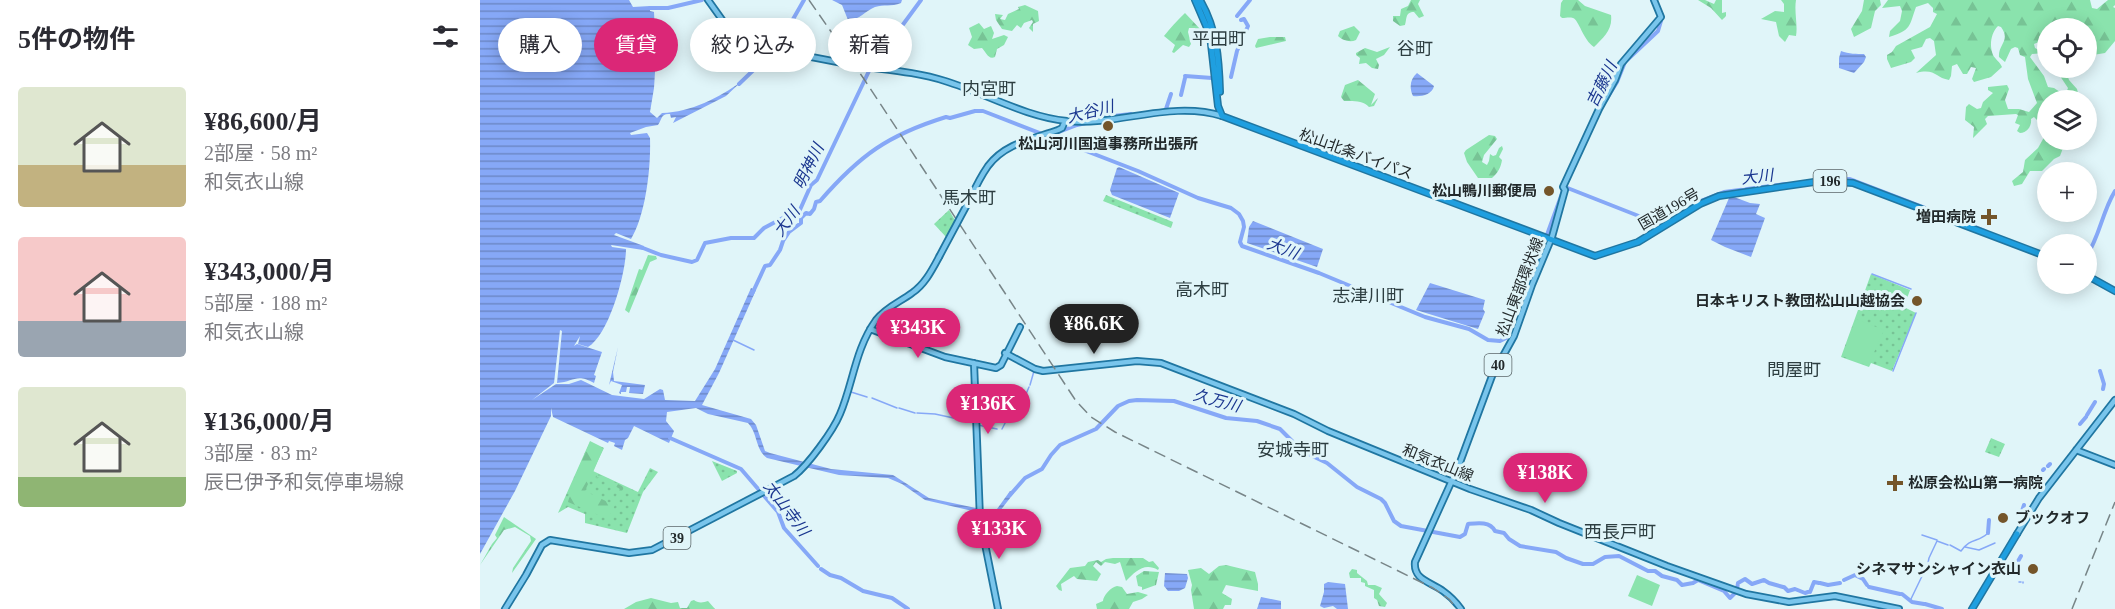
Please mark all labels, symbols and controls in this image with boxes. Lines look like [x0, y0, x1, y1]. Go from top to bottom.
chip: 購入 [498, 18, 582, 72]
chip: 賃貸 [594, 18, 678, 72]
chip: 絞り込み [690, 18, 816, 72]
chip: 新着 [828, 18, 912, 72]
map controls [2037, 18, 2097, 294]
button: locate [2037, 18, 2097, 78]
icon: filters [429, 20, 462, 53]
text: 5件の物件 [18, 25, 135, 54]
district label: 平田町 [1192, 29, 1246, 49]
district label: 谷町 [1397, 39, 1433, 59]
water label: 吉藤川 [1583, 57, 1620, 110]
district label: 内宮町 [962, 79, 1016, 99]
button: layers [2037, 90, 2097, 150]
water label: 大谷川 [1065, 97, 1117, 126]
text: ¥86,600/月 [204, 107, 322, 136]
icon: home [66, 111, 138, 183]
marker: 松山河川国道事務所出張所 [1101, 119, 1115, 133]
street label: 松山北条バイパス [1297, 125, 1415, 182]
place label: 松山河川国道事務所出張所 [1018, 136, 1198, 152]
water label: 明神川 [790, 139, 827, 192]
text: 2部屋 · 58 m² [204, 142, 317, 164]
button: + [2037, 162, 2097, 222]
water label: 大川 [1740, 166, 1776, 187]
road number: 196 [1814, 170, 1846, 192]
text: 和気衣山線 [204, 171, 304, 193]
place label: 松山鴨川郵便局 [1432, 183, 1537, 199]
marker: 松山鴨川郵便局 [1542, 184, 1556, 198]
street label: 国道196号 [1636, 185, 1702, 233]
district label: 馬木町 [942, 188, 996, 208]
water label: 大川 [770, 202, 804, 239]
place label: 増田病院 [1916, 208, 1976, 225]
marker: 増田病院 [1980, 208, 1998, 226]
button: − [2037, 234, 2097, 294]
water label: 大川 [1265, 235, 1303, 263]
street label: 松山東部環状線 [1493, 235, 1546, 339]
text: ¥343,000/月 [204, 257, 335, 286]
icon: home [66, 261, 138, 333]
district label: 高木町 [1175, 280, 1229, 300]
district label: 志津川町 [1332, 286, 1404, 306]
text: 5部屋 · 188 m² [204, 292, 327, 314]
place label: 日本キリスト教団松山山越協会 [1695, 292, 1905, 309]
marker: 日本キリスト教団松山山越協会 [1910, 294, 1924, 308]
pin: ¥86.6K [1045, 304, 1143, 355]
pin: ¥343K [876, 308, 960, 359]
text: ¥86.6K [1064, 312, 1124, 334]
text: ¥343K [890, 316, 946, 338]
text: 和気衣山線 [204, 321, 304, 343]
road number: 40 [1484, 354, 1512, 376]
district label: 問屋町 [1767, 360, 1821, 380]
pin: ¥136K [946, 384, 1030, 435]
water label: 久万川 [1191, 386, 1244, 415]
text: ¥136K [960, 392, 1016, 414]
text: ¥136,000/月 [204, 407, 335, 436]
icon: home [66, 411, 138, 483]
district label: 安城寺町 [1257, 440, 1329, 460]
text: 3部屋 · 83 m² [204, 442, 317, 464]
street label: 和気衣山線 [1400, 442, 1476, 484]
pin: ¥138K [1503, 453, 1587, 504]
text: ¥138K [1517, 461, 1573, 483]
text: 辰巳伊予和気停車場線 [204, 471, 404, 493]
marker: 松原会松山第一病院 [1886, 474, 1904, 492]
place label: 松原会松山第一病院 [1908, 475, 2043, 491]
water label: 太山寺川 [761, 478, 814, 541]
pin: ¥133K [957, 509, 1041, 560]
place label: ブックオフ [2015, 509, 2090, 526]
marker: ブックオフ [1996, 511, 2010, 525]
text: ¥133K [971, 517, 1027, 539]
district label: 西長戸町 [1584, 522, 1656, 542]
road number: 39 [664, 527, 690, 549]
place label: シネマサンシャイン衣山 [1856, 561, 2021, 577]
marker: シネマサンシャイン衣山 [2026, 562, 2040, 576]

